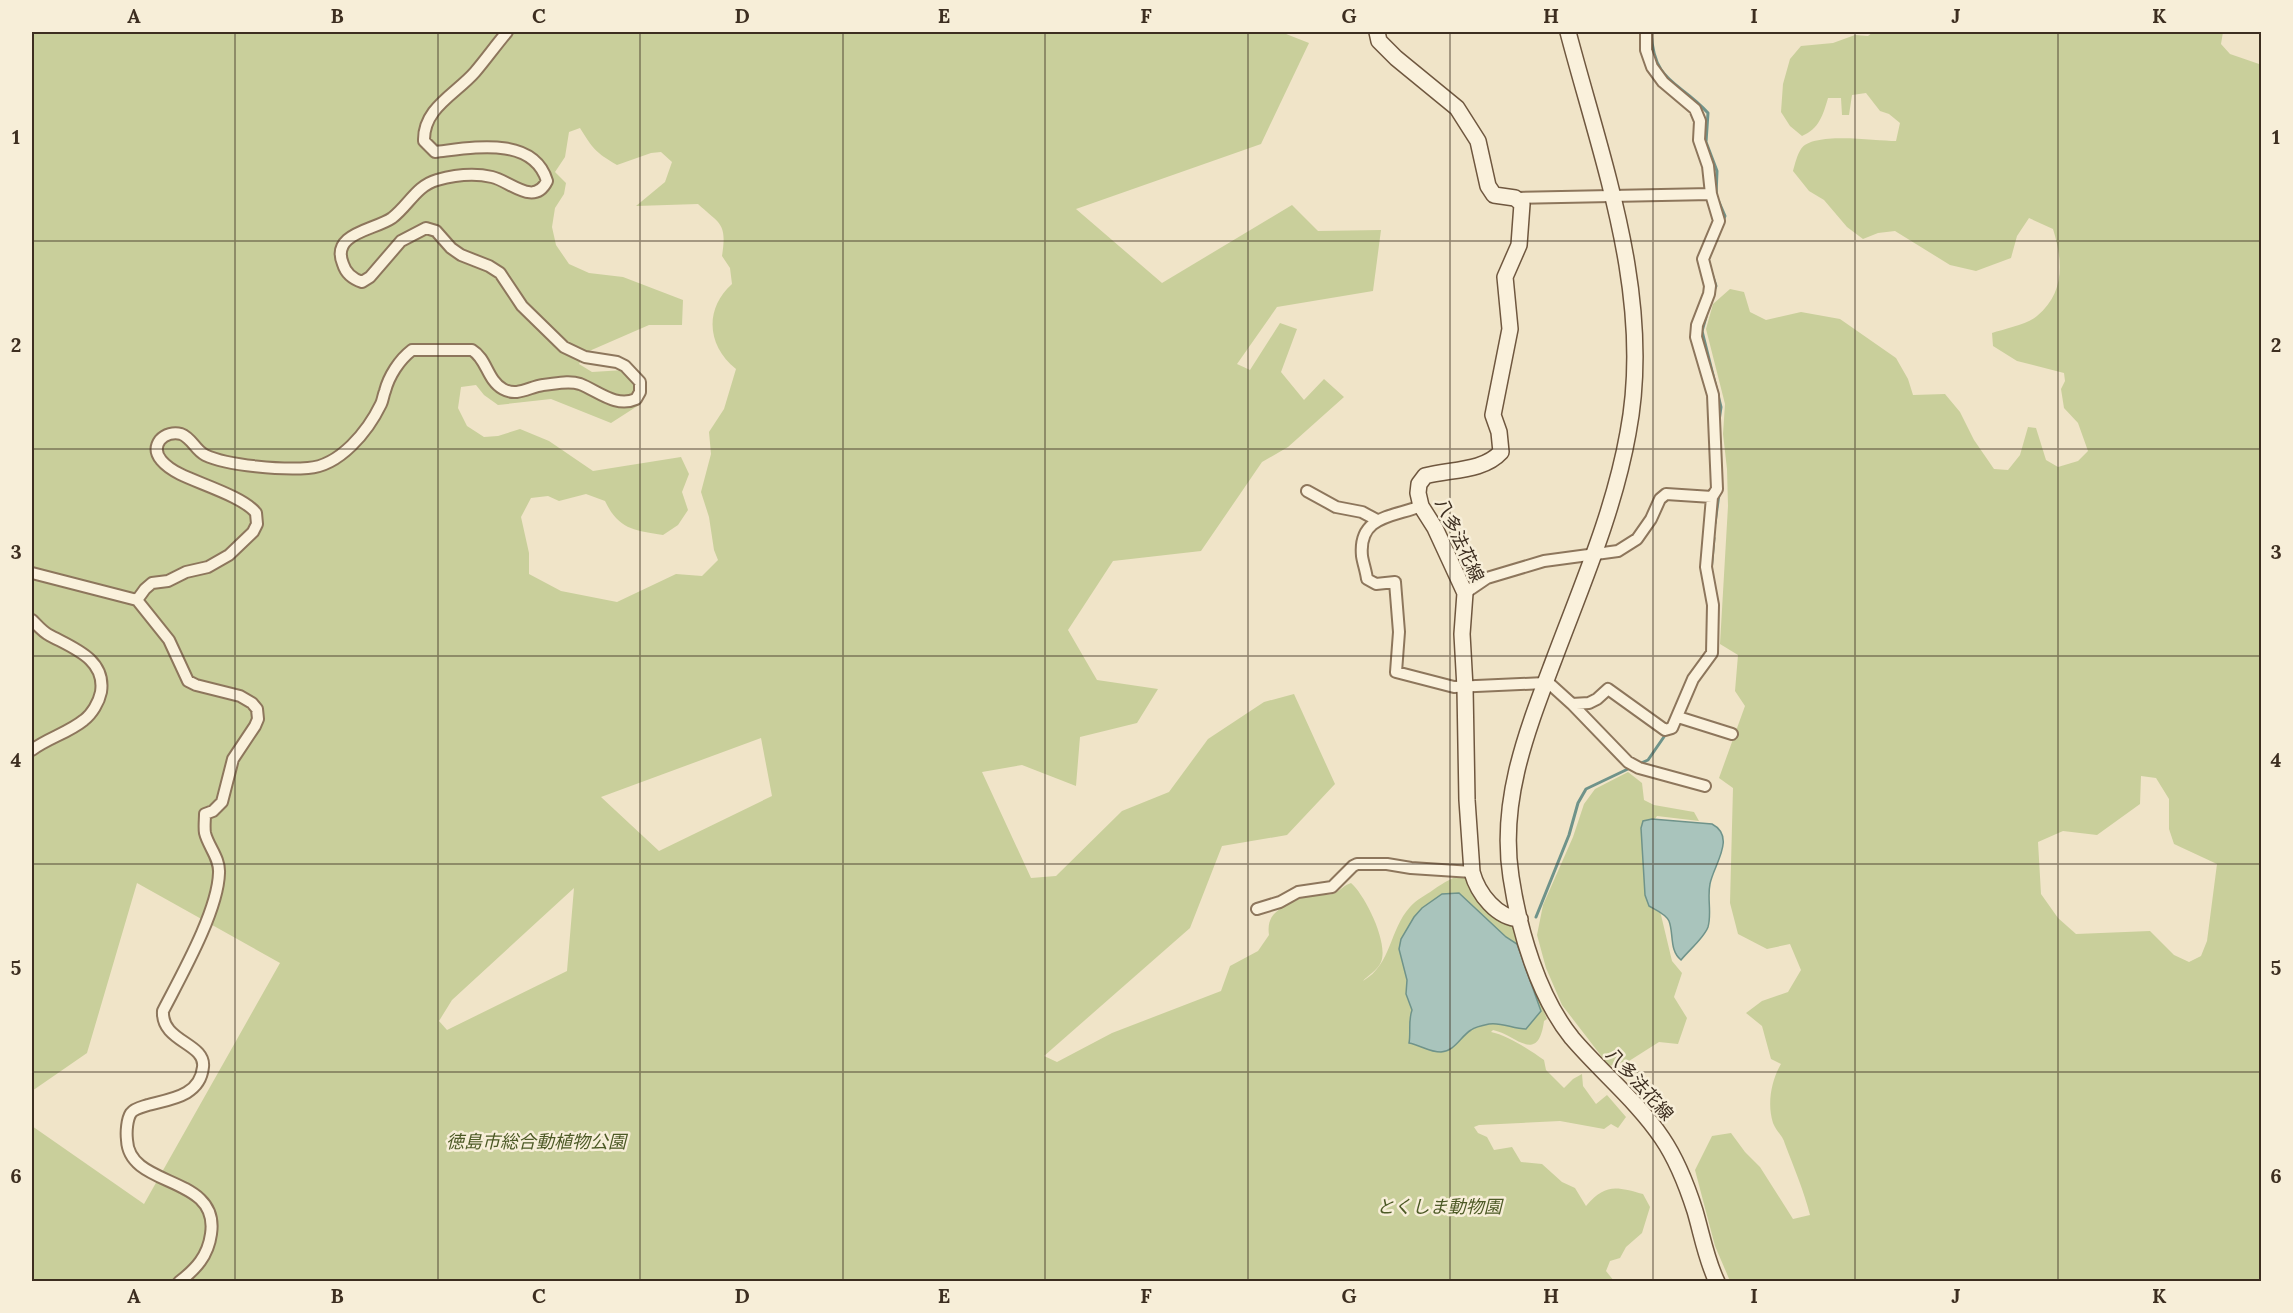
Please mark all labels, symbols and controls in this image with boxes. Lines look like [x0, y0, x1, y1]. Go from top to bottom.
text: A [127, 3, 141, 28]
text: B [330, 3, 344, 28]
text: C [532, 3, 546, 28]
text: D [734, 3, 750, 28]
text: E [938, 3, 950, 28]
text: F [1140, 3, 1152, 28]
text: G [1341, 3, 1357, 28]
text: H [1543, 3, 1559, 28]
text: I [1750, 3, 1758, 28]
text: J [1951, 3, 1961, 28]
text: K [2152, 3, 2167, 28]
text: 1 [12, 124, 20, 149]
text: 1 [2272, 124, 2280, 149]
text: 2 [11, 332, 21, 357]
text: 2 [2271, 332, 2281, 357]
street label: 八多法花線 [1431, 494, 1489, 586]
text: 3 [10, 539, 22, 564]
text: 3 [2270, 539, 2282, 564]
text: 4 [11, 747, 22, 772]
text: 4 [2271, 747, 2282, 772]
text: 5 [11, 955, 22, 980]
text: 5 [2271, 955, 2282, 980]
street label: 八多法花線 [1601, 1043, 1679, 1125]
park label: 徳島市総合動植物公園 [446, 1130, 629, 1153]
text: 6 [10, 1163, 22, 1188]
text: 6 [2270, 1163, 2282, 1188]
park label: とくしま動物園 [1376, 1195, 1505, 1218]
text: A [127, 1283, 141, 1308]
text: B [330, 1283, 344, 1308]
text: C [532, 1283, 546, 1308]
text: D [734, 1283, 750, 1308]
text: E [938, 1283, 950, 1308]
text: F [1140, 1283, 1152, 1308]
text: G [1341, 1283, 1357, 1308]
text: H [1543, 1283, 1559, 1308]
text: I [1750, 1283, 1758, 1308]
text: J [1951, 1283, 1961, 1308]
text: K [2152, 1283, 2167, 1308]

